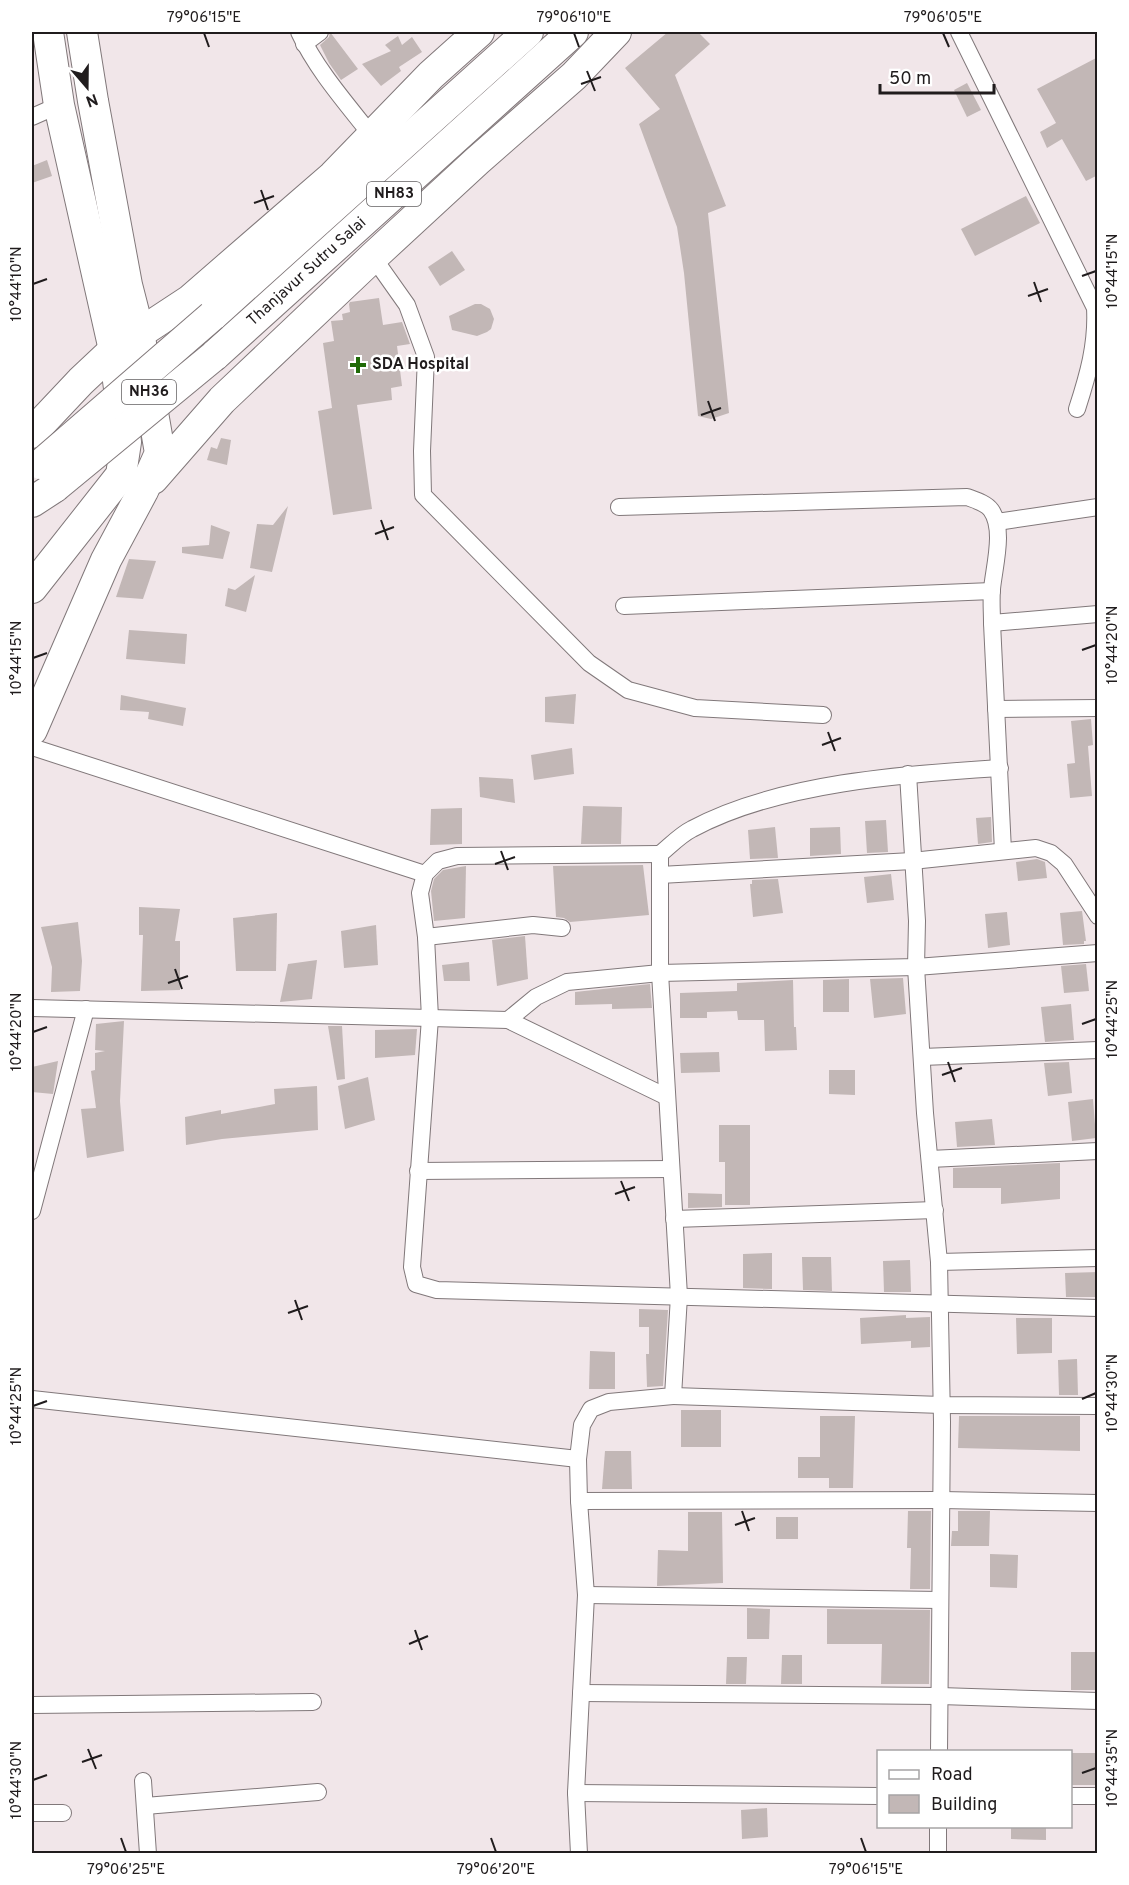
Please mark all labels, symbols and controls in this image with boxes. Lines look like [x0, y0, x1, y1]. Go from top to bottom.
text: 79°06'15"E [167, 9, 241, 28]
text: 79°06'10"E [537, 9, 611, 28]
text: 79°06'05"E [904, 9, 982, 28]
north arrow [57, 57, 117, 117]
scale bar [880, 57, 994, 95]
text: 50 m [889, 68, 931, 91]
text: N [83, 88, 100, 111]
road number: NH83 [367, 182, 421, 206]
street label: Thanjavur Sutru Salai [243, 213, 371, 331]
text: 10°44'15"N [1104, 234, 1123, 308]
text: 10°44'10"N [8, 246, 27, 322]
place label: SDA Hospital [372, 355, 469, 375]
marker: SDA Hospital [349, 356, 367, 374]
road number: NH36 [122, 380, 176, 404]
text: 10°44'20"N [1104, 606, 1123, 684]
text: 10°44'15"N [8, 621, 27, 695]
text: 10°44'25"N [1104, 980, 1123, 1058]
text: 10°44'20"N [8, 993, 27, 1071]
text: 10°44'30"N [1104, 1354, 1123, 1432]
text: 10°44'25"N [8, 1367, 27, 1445]
text: 10°44'35"N [1104, 1729, 1123, 1807]
text: 10°44'30"N [8, 1741, 27, 1819]
legend [877, 1750, 1072, 1828]
text: Road [931, 1764, 973, 1787]
text: Building [931, 1794, 997, 1817]
text: 79°06'25"E [87, 1861, 165, 1880]
text: 79°06'20"E [457, 1861, 535, 1880]
text: 79°06'15"E [829, 1861, 903, 1880]

